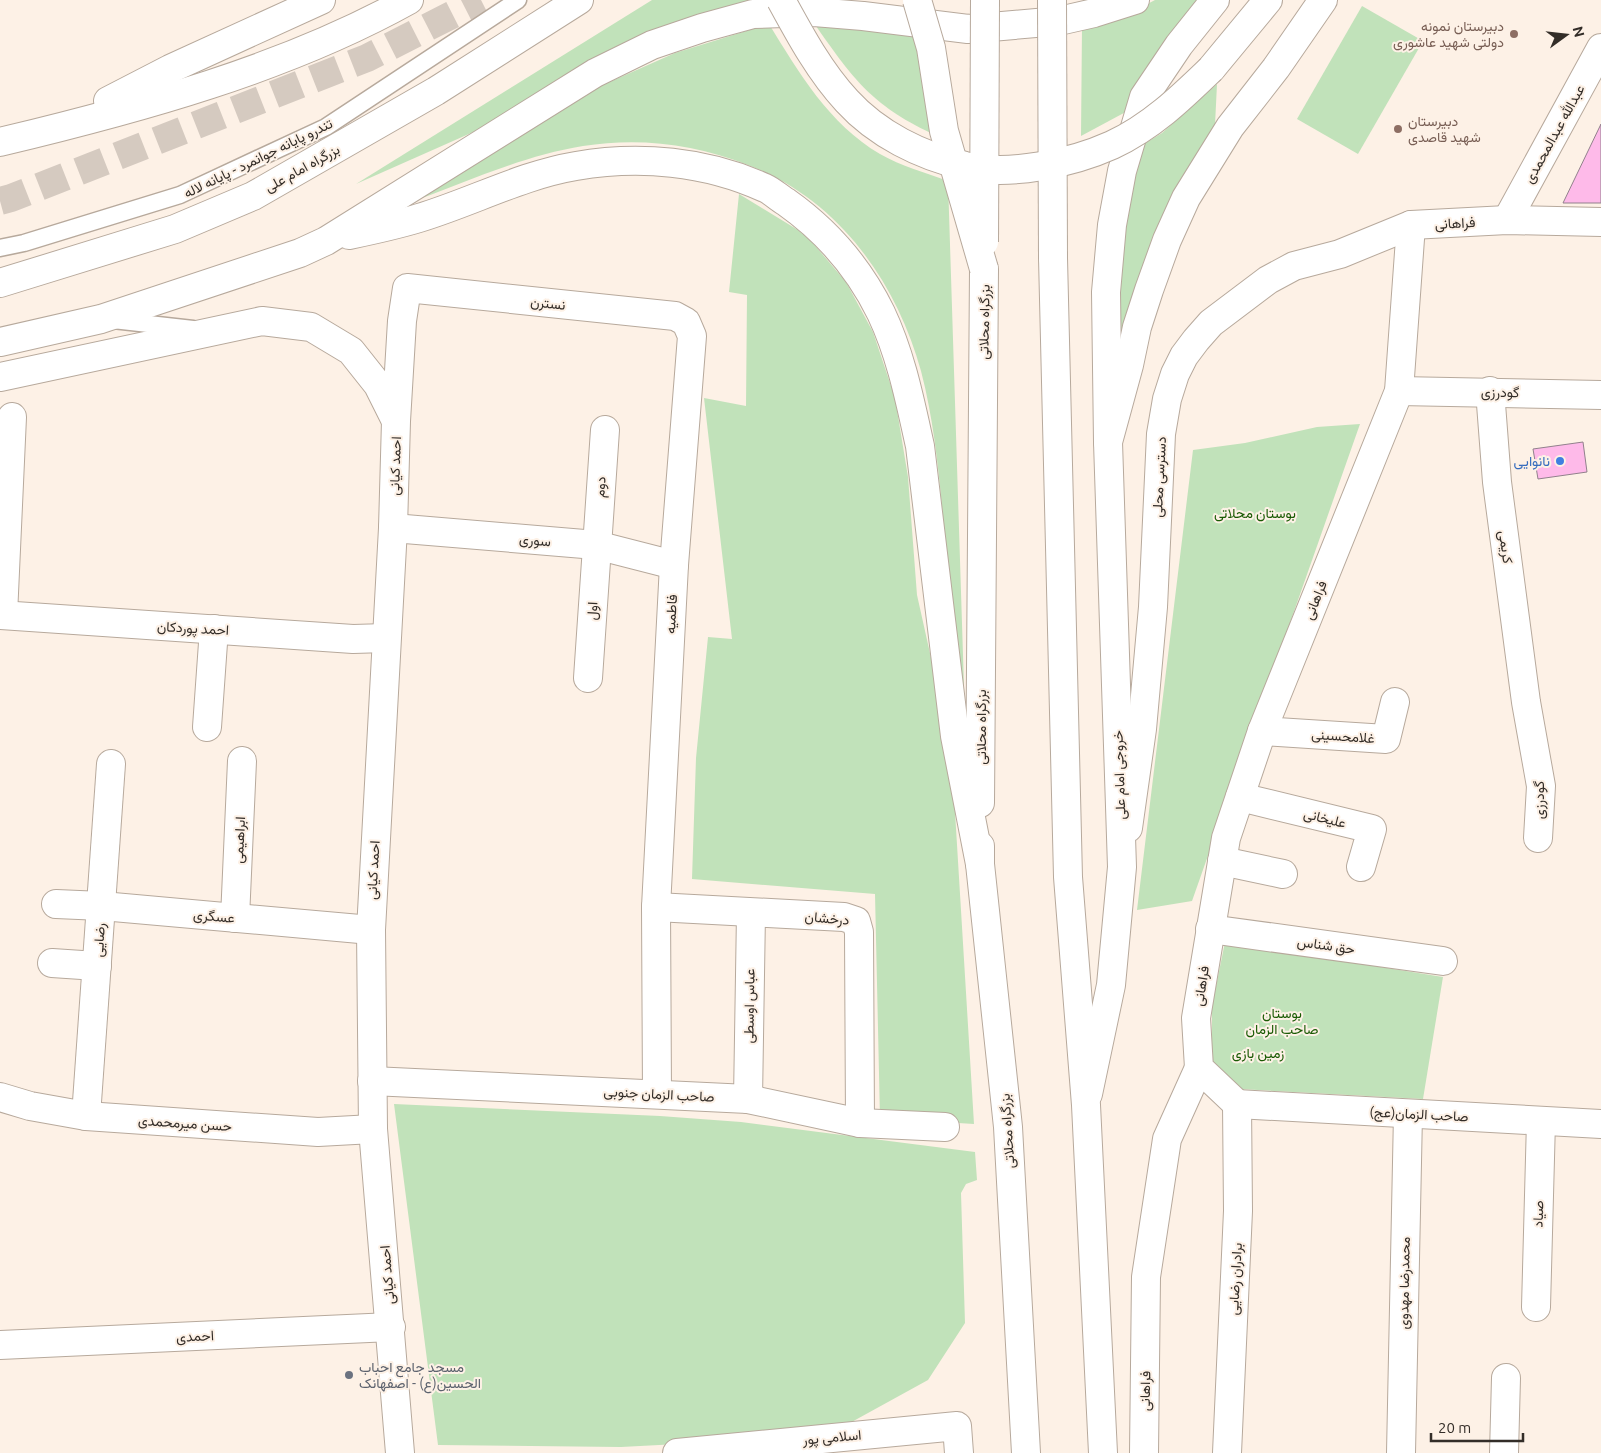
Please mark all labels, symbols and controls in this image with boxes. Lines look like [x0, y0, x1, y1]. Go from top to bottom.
north arrow [1541, 10, 1591, 60]
place label: دبیرستان نمونه دولتی شهید عاشوری [1393, 18, 1504, 51]
text: N [1569, 25, 1588, 39]
marker: دبیرستان نمونه دولتی شهید عاشوری [1508, 28, 1520, 40]
street label: عبدالله عبدالمحمدی [1520, 82, 1589, 187]
place label: دبیرستان شهید قاصدی [1408, 113, 1481, 146]
street label: تندرو پایانه جوانمرد - پایانه لاله [181, 115, 336, 203]
marker: دبیرستان شهید قاصدی [1392, 123, 1404, 135]
street label: بزرگراه امام علی [262, 141, 343, 196]
street label: فراهانی [1434, 214, 1476, 233]
street label: بزرگراه محلاتی [975, 284, 994, 360]
street label: نسترن [529, 293, 566, 314]
street label: گودرزی [1481, 384, 1519, 401]
street label: احمد کیانی [386, 436, 405, 496]
street label: دسترسی محلی [1149, 436, 1170, 518]
place label: نانوایی [1514, 453, 1550, 470]
marker: نانوایی [1554, 455, 1566, 467]
street label: دوم [591, 476, 610, 498]
park label: بوستان محلاتی [1214, 505, 1296, 522]
street label: کریمی [1495, 529, 1516, 565]
street label: سوری [518, 531, 552, 550]
street label: فراهانی [1300, 578, 1331, 622]
street label: فاطمیه [662, 594, 680, 634]
street label: اول [584, 601, 602, 621]
street label: احمد پوردکان [156, 618, 229, 640]
street label: بزرگراه محلاتی [973, 689, 990, 765]
street label: غلامحسینی [1311, 726, 1375, 747]
street label: خروجی امام علی [1109, 730, 1130, 820]
street label: گودرزی [1531, 781, 1548, 819]
street label: علیخانی [1302, 805, 1348, 832]
street label: ابراهیمی [230, 816, 249, 864]
street label: احمد کیانی [363, 840, 384, 900]
street label: عسگری [193, 906, 235, 927]
street label: درخشان [804, 908, 850, 929]
street label: رضایی [90, 922, 109, 958]
street label: حق شناس [1296, 933, 1356, 958]
street label: فراهانی [1190, 965, 1213, 1007]
street label: عباس اوسطی [740, 969, 759, 1043]
park label: بوستان صاحب الزمان [1245, 1005, 1319, 1038]
park label: زمین بازی [1232, 1045, 1284, 1062]
street label: صاحب الزمان جنوبی [603, 1083, 715, 1106]
street label: بزرگراه محلاتی [996, 1093, 1019, 1169]
street label: صاحب الزمان(عج) [1369, 1103, 1469, 1128]
street label: حسن میرمحمدی [137, 1112, 233, 1135]
street label: صیاد [1530, 1200, 1546, 1228]
street label: محمدرضا مهدوی [1395, 1236, 1414, 1330]
street label: برادران رضایی [1225, 1242, 1246, 1316]
street label: احمد کیانی [376, 1245, 399, 1305]
street label: احمدی [176, 1327, 214, 1346]
place label: مسجد جامع احباب الحسین(ع) - اصفهانک [359, 1359, 481, 1394]
marker: مسجد جامع احباب الحسین(ع) - اصفهانک [343, 1369, 355, 1381]
street label: فراهانی [1137, 1371, 1154, 1411]
scale bar [1431, 1410, 1524, 1442]
text: 20 m [1438, 1419, 1471, 1436]
street label: اسلامی پور [801, 1426, 862, 1450]

